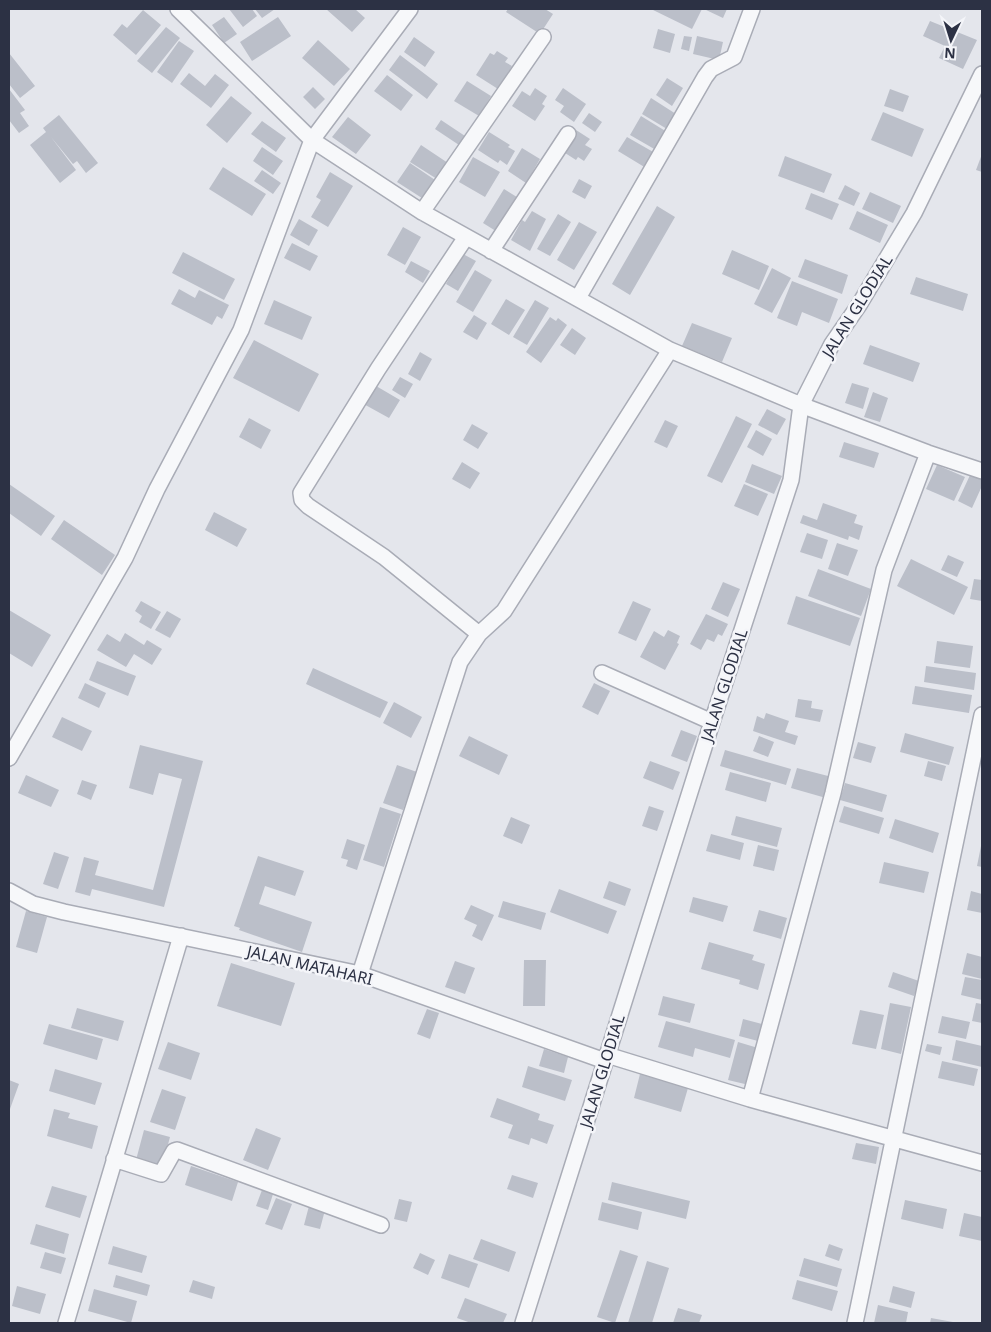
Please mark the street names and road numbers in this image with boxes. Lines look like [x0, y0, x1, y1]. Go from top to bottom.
street label: JALAN GLODIAL [815, 250, 897, 363]
street label: JALAN GLODIAL [695, 626, 753, 746]
street label: JALAN MATAHARI [243, 939, 375, 990]
street label: JALAN GLODIAL [574, 1012, 630, 1132]

